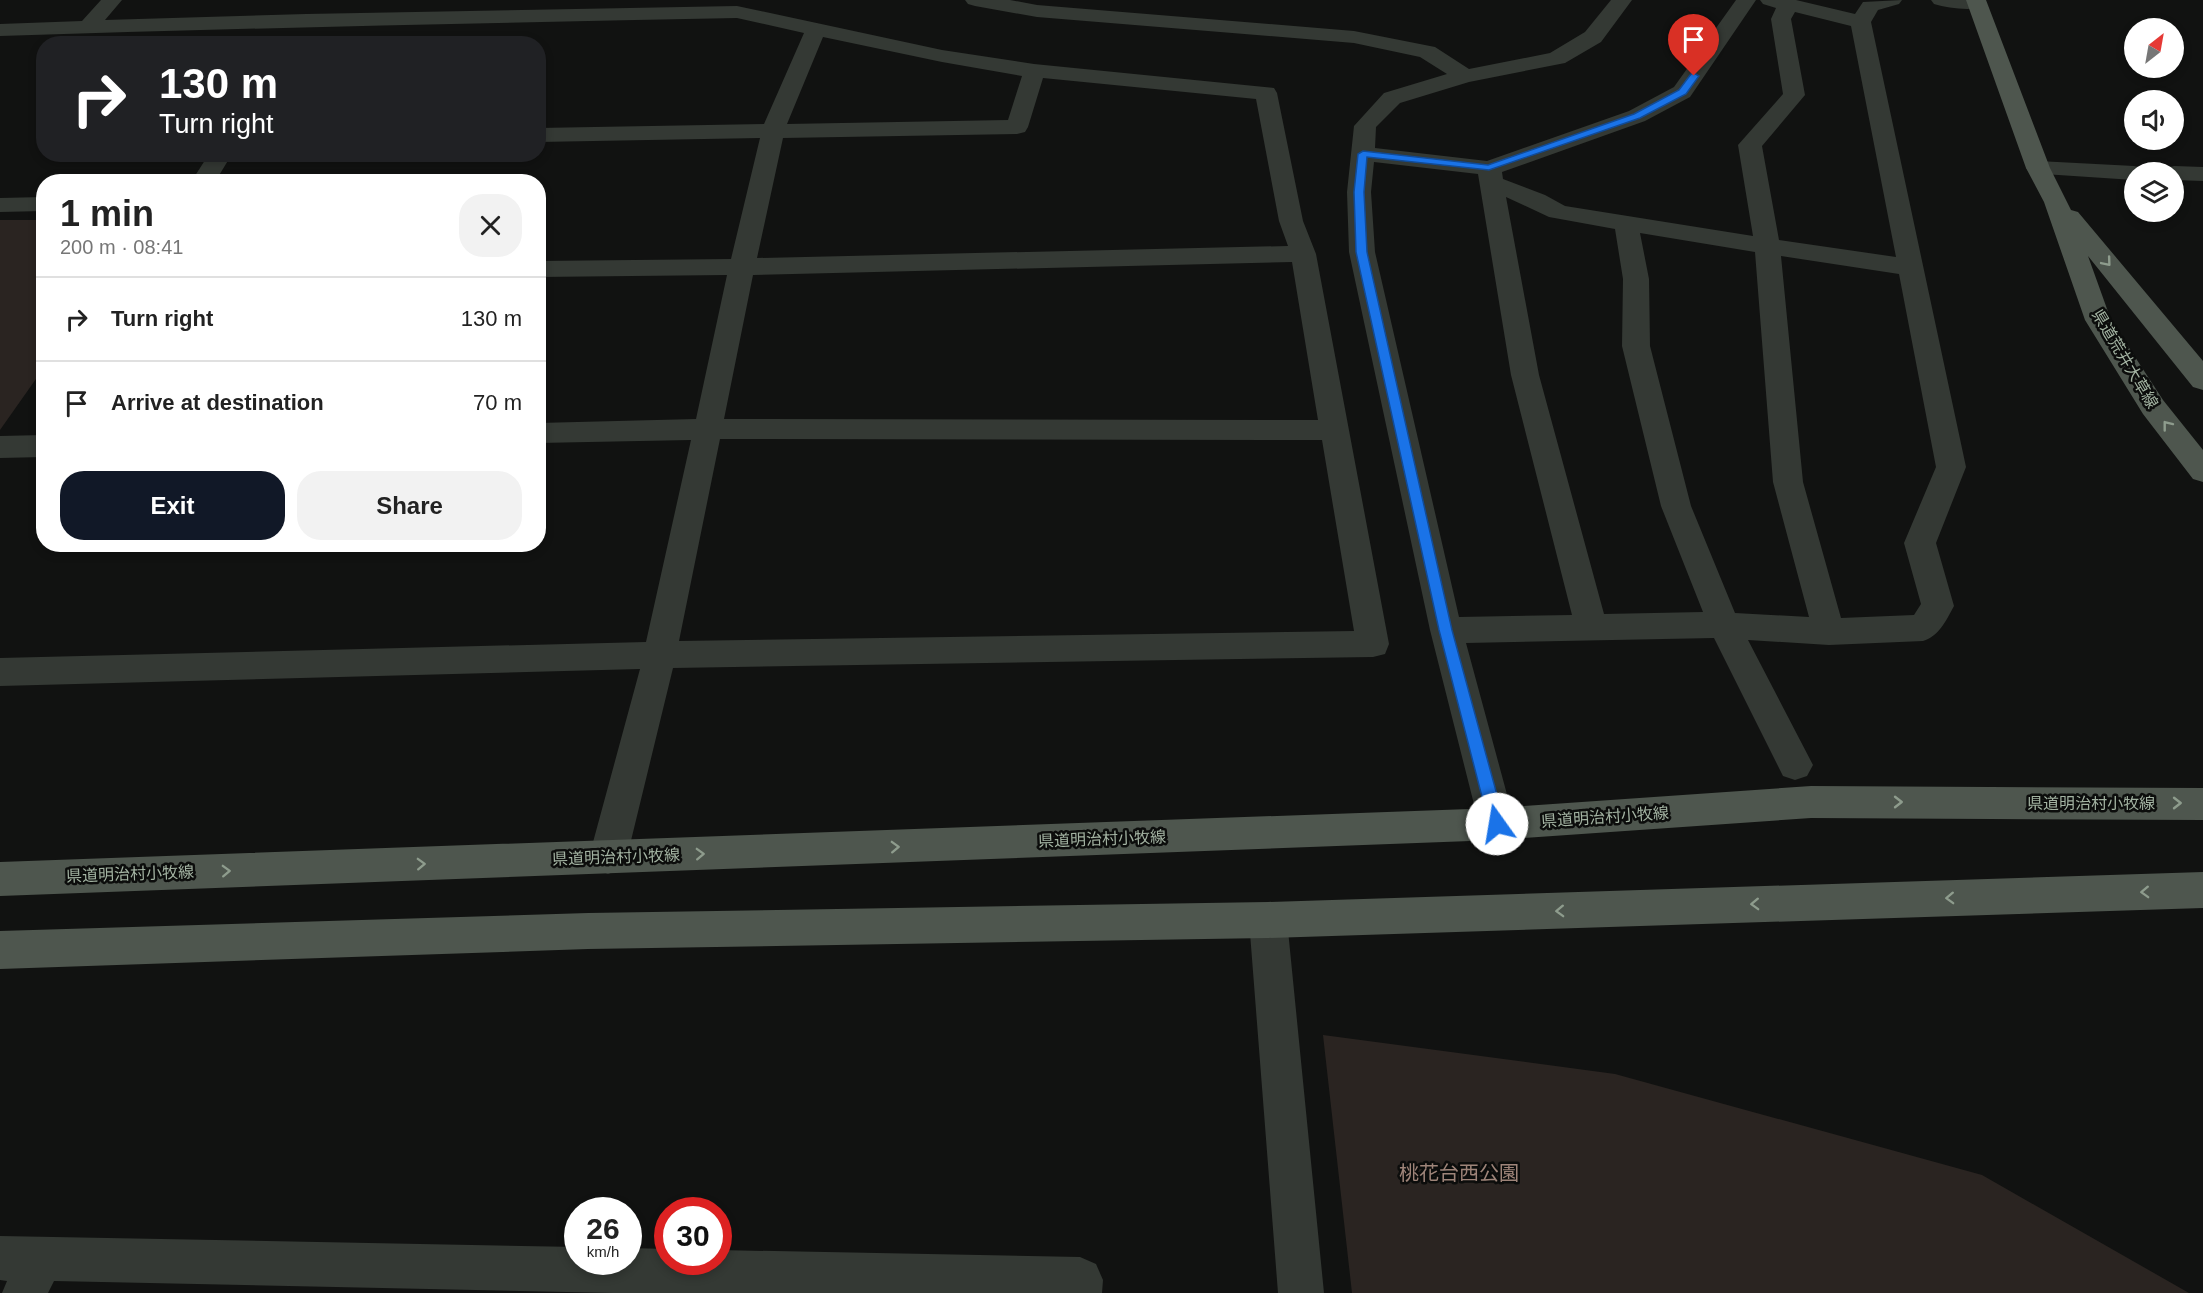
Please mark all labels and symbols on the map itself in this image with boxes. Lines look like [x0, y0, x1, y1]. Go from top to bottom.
pin [1668, 14, 1719, 76]
north arrow [2124, 18, 2184, 78]
one-way arrow [2100, 255, 2111, 266]
street label: 県道荒井大草線 [2089, 307, 2161, 411]
one-way arrow [2163, 420, 2174, 431]
position arrow [1465, 792, 1529, 856]
street label: 県道明治村小牧線 [2027, 795, 2155, 812]
one-way arrow [1894, 796, 1903, 808]
one-way arrow [2173, 797, 2182, 809]
street label: 県道明治村小牧線 [1541, 804, 1669, 830]
street label: 県道明治村小牧線 [1038, 828, 1166, 850]
one-way arrow [890, 840, 899, 853]
street label: 県道明治村小牧線 [552, 846, 680, 868]
one-way arrow [696, 847, 705, 860]
one-way arrow [417, 858, 426, 870]
street label: 県道明治村小牧線 [66, 863, 194, 885]
one-way arrow [222, 865, 231, 877]
one-way arrow [2140, 885, 2149, 898]
one-way arrow [1945, 892, 1954, 904]
one-way arrow [1750, 898, 1759, 911]
one-way arrow [1555, 904, 1564, 917]
park label: 桃花台西公園 [1399, 1162, 1519, 1184]
speed limit sign: 30 [654, 1197, 732, 1275]

